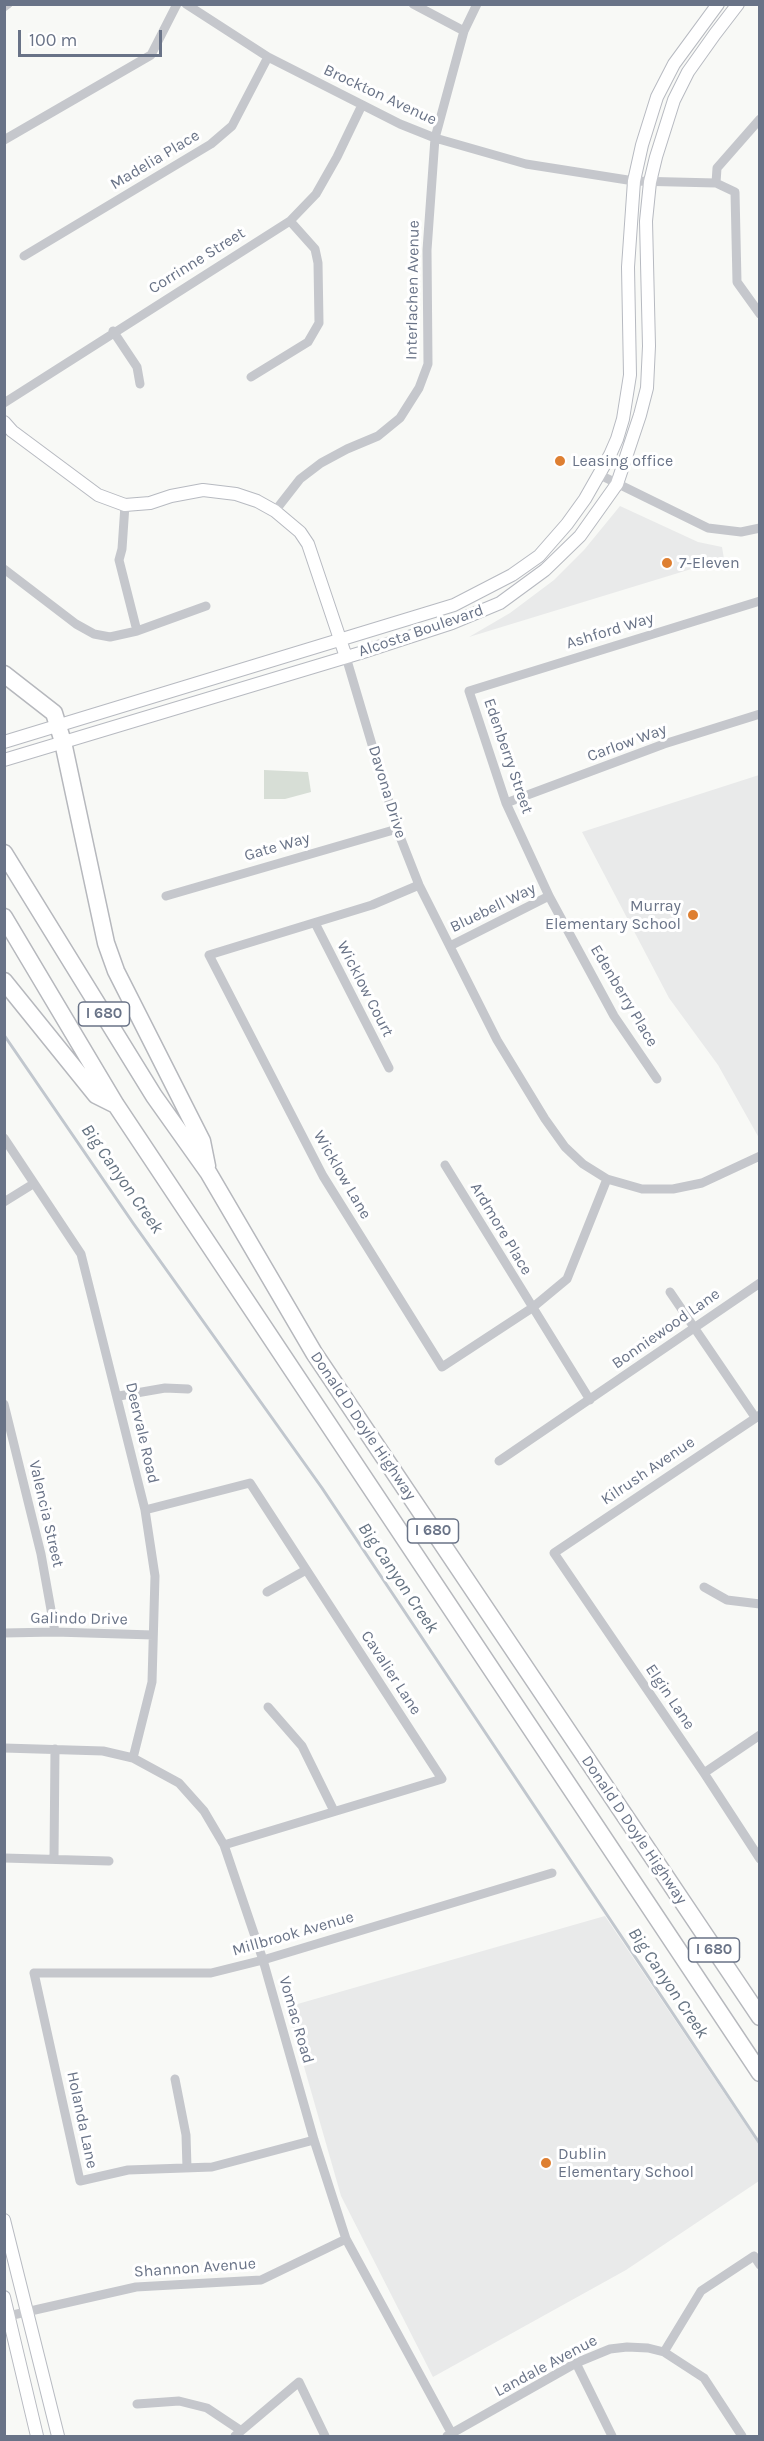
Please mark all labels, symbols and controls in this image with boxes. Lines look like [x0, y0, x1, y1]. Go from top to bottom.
scale bar [21, 18, 165, 56]
text: 100 m [29, 29, 77, 51]
street label: Brockton Avenue [320, 60, 440, 130]
street label: Madelia Place [107, 126, 203, 194]
street label: Interlachen Avenue [402, 220, 424, 360]
street label: Corrinne Street [145, 224, 249, 298]
place label: Leasing office [572, 451, 673, 471]
marker: Leasing office [553, 454, 567, 468]
place label: 7-Eleven [679, 553, 740, 573]
marker: 7-Eleven [660, 556, 674, 570]
street label: Alcosta Boulevard [356, 601, 486, 661]
street label: Ashford Way [564, 609, 656, 653]
street label: Edenberry Street [479, 696, 537, 816]
street label: Carlow Way [585, 720, 669, 766]
street label: Davona Drive [364, 743, 410, 841]
street label: Gate Way [242, 829, 312, 865]
street label: Bluebell Way [447, 879, 539, 937]
place label: Murray Elementary School [545, 896, 681, 934]
marker: Murray Elementary School [686, 908, 700, 922]
street label: Wicklow Court [333, 938, 397, 1040]
street label: Edenberry Place [586, 942, 662, 1050]
road number: I 680 [78, 1002, 130, 1026]
water label: Big Canyon Creek [76, 1120, 168, 1238]
street label: Wicklow Lane [309, 1127, 375, 1223]
street label: Ardmore Place [466, 1179, 536, 1279]
street label: Bonniewood Lane [608, 1285, 724, 1373]
street label: Donald D Doyle Highway [306, 1348, 420, 1504]
street label: Deervale Road [121, 1381, 163, 1485]
street label: Kilrush Avenue [597, 1433, 699, 1509]
street label: Valencia Street [24, 1459, 68, 1569]
water label: Big Canyon Creek [353, 1519, 443, 1637]
road number: I 680 [408, 1519, 458, 1543]
street label: Galindo Drive [30, 1609, 128, 1629]
street label: Cavalier Lane [357, 1627, 425, 1719]
street label: Elgin Lane [641, 1661, 699, 1733]
street label: Donald D Doyle Highway [577, 1752, 691, 1908]
street label: Millbrook Avenue [230, 1907, 356, 1961]
water label: Big Canyon Creek [623, 1924, 713, 2042]
road number: I 680 [688, 1938, 740, 1962]
street label: Vomac Road [274, 1974, 318, 2066]
street label: Holanda Lane [62, 2070, 102, 2170]
place label: Dublin Elementary School [558, 2144, 694, 2182]
marker: Dublin Elementary School [539, 2156, 553, 2170]
street label: Shannon Avenue [133, 2254, 257, 2282]
street label: Landale Avenue [491, 2331, 601, 2401]

